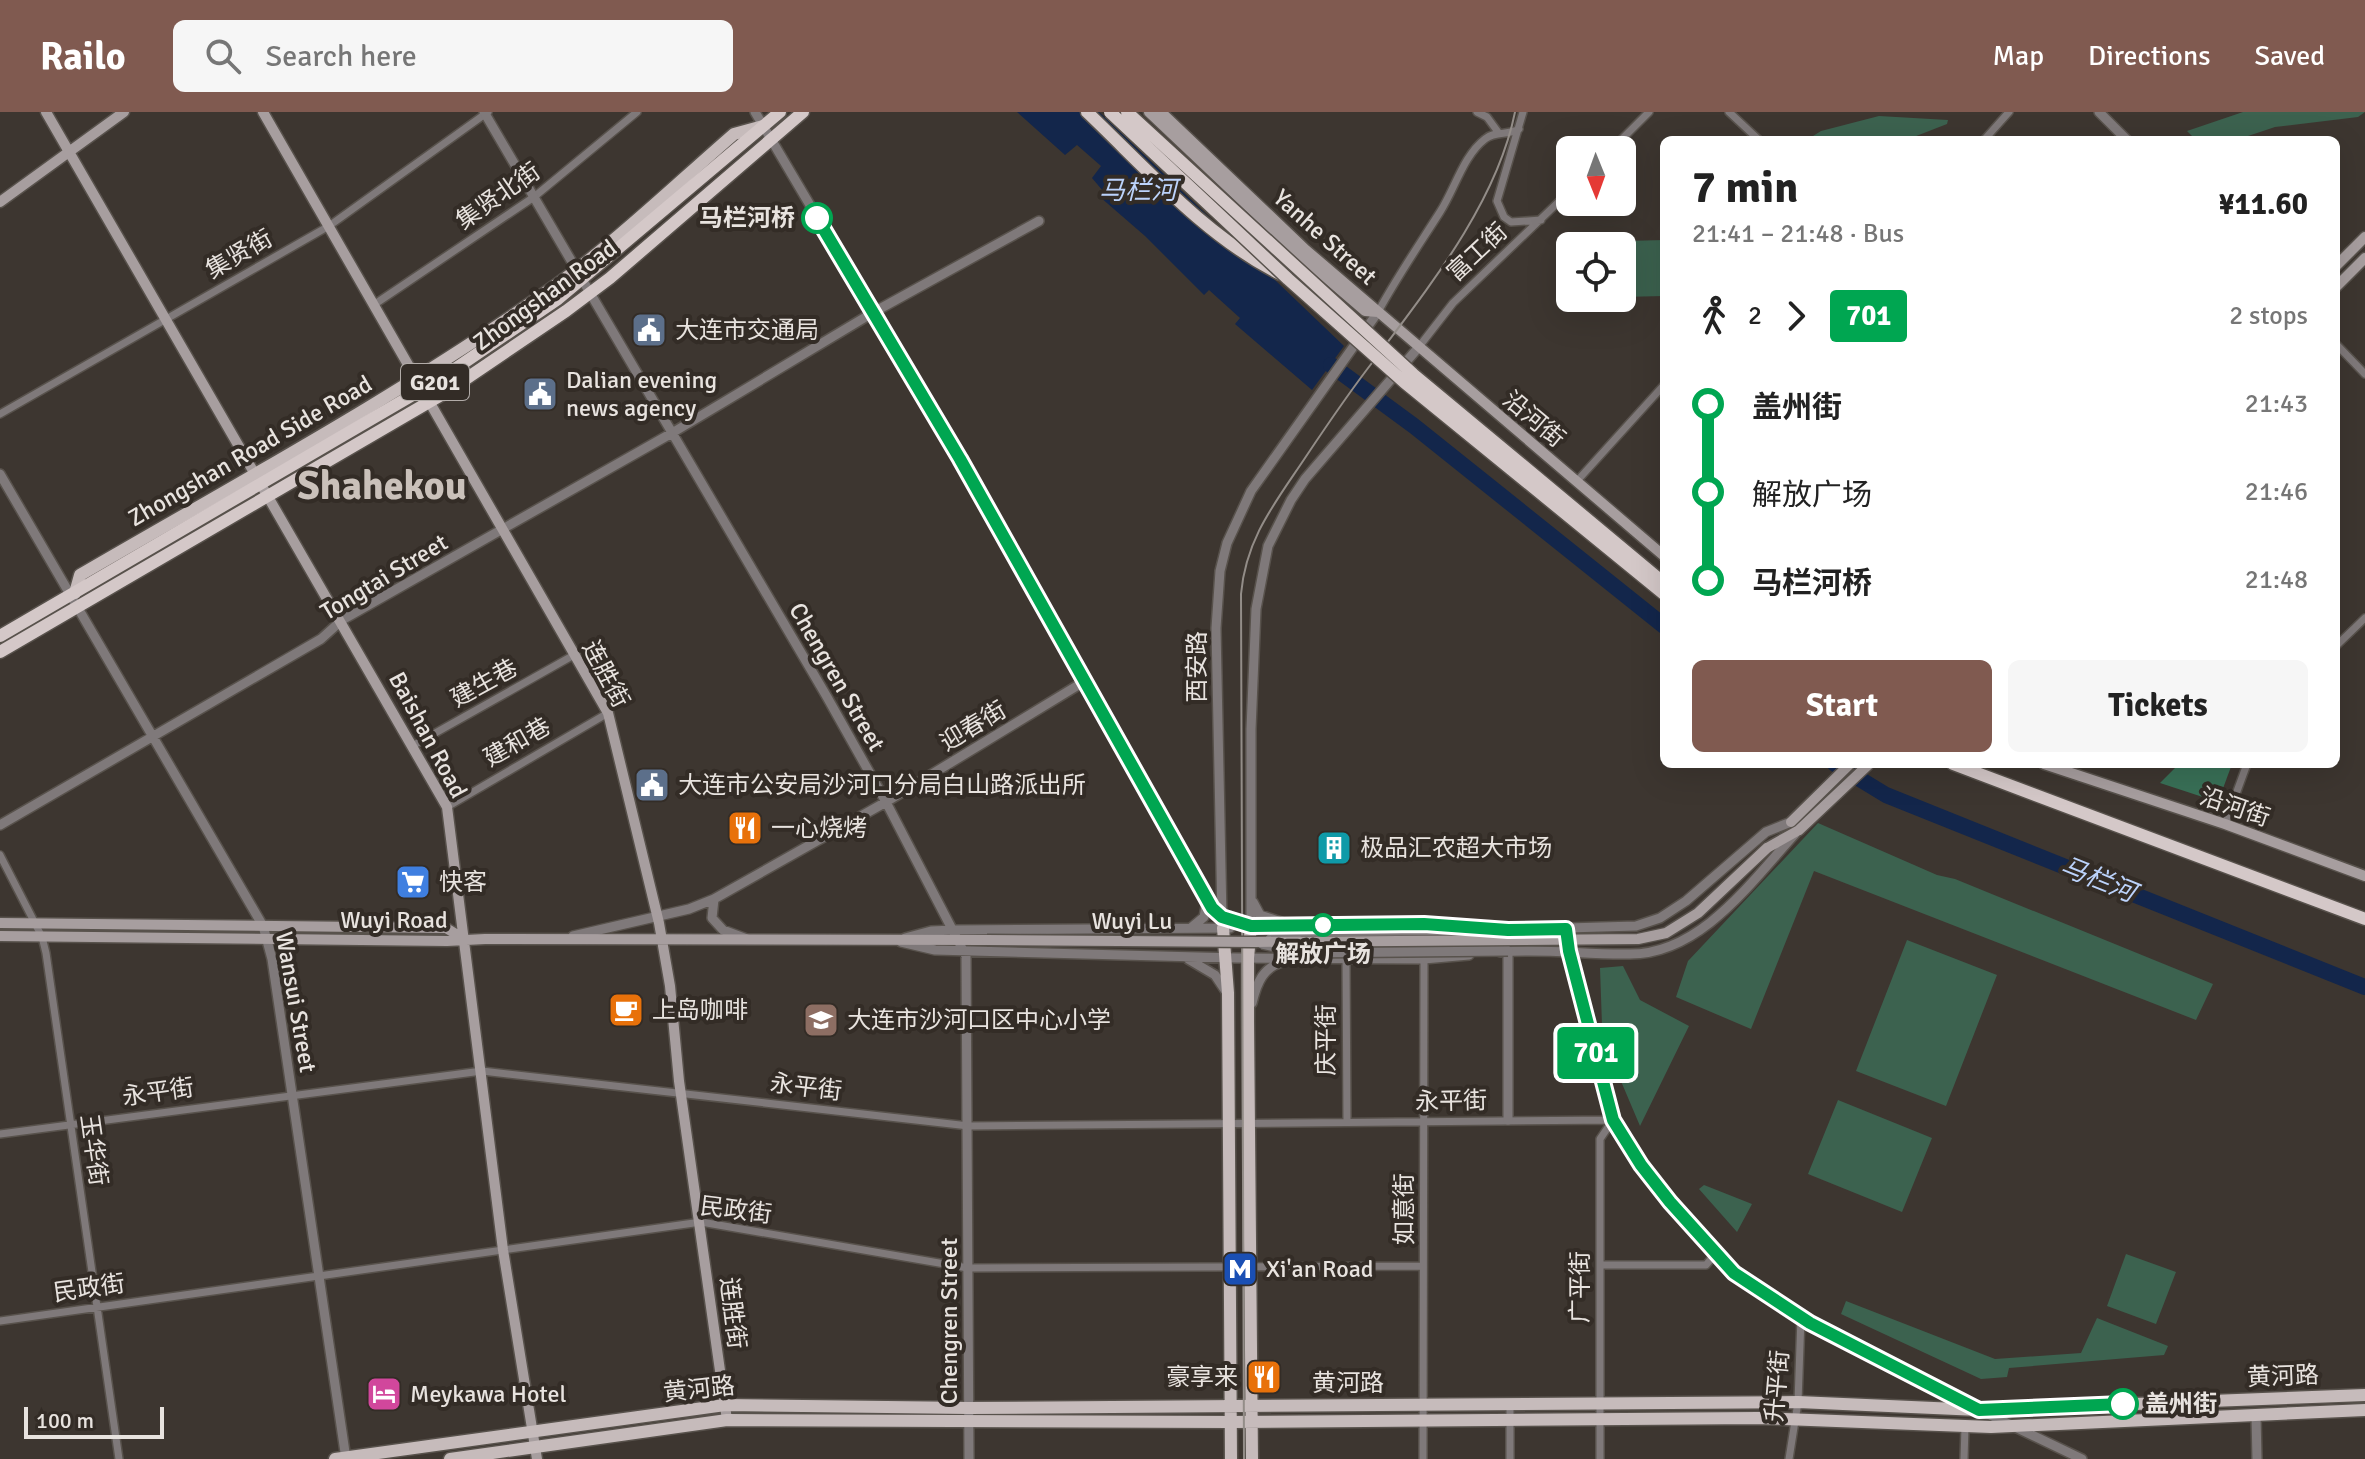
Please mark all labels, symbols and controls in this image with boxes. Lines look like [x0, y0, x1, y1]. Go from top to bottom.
search box [173, 20, 733, 92]
text: Railo [40, 33, 125, 80]
icon: search [201, 34, 245, 78]
text: Search here [265, 38, 417, 75]
text: Map [1992, 39, 2044, 73]
text: Directions [2088, 39, 2210, 73]
text: Saved [2254, 39, 2325, 73]
north arrow [1556, 136, 1636, 216]
map controls [1556, 136, 1636, 312]
street label: 集贤北街 [450, 156, 546, 236]
text: 7 min [1692, 161, 1798, 215]
water label: 马栏河 [1099, 175, 1182, 207]
street label: Yanhe Street [1267, 183, 1383, 291]
text: ¥11.60 [2218, 186, 2308, 223]
place label: 马栏河桥 [699, 203, 795, 233]
marker: 马栏河桥 [802, 203, 832, 233]
street label: 富工街 [1440, 216, 1514, 288]
text: 21:41 – 21:48 · Bus [1692, 218, 1904, 250]
street label: 集贤街 [200, 223, 278, 285]
button: locate [1556, 232, 1636, 312]
street label: Zhongshan Road [467, 233, 623, 357]
icon: walk [1692, 294, 1736, 338]
icon: forward [1774, 294, 1818, 338]
text: 701 [1846, 299, 1891, 333]
text: 2 [1748, 300, 1762, 332]
text: 2 stops [2229, 300, 2308, 332]
public building icon: 大连市交通局 [630, 311, 668, 349]
place label: 大连市交通局 [675, 315, 819, 345]
road number: G201 [401, 364, 469, 400]
place label: Dalian evening news agency [566, 365, 717, 423]
street label: Zhongshan Road Side Road [123, 369, 377, 533]
public building icon: Dalian evening news agency [521, 375, 559, 413]
street label: 沿河街 [1497, 384, 1571, 454]
text: 21:43 [2245, 388, 2308, 420]
text: 盖州街 [1752, 389, 1842, 426]
district label: Shahekou [297, 461, 467, 511]
text: 21:46 [2245, 476, 2308, 508]
text: 解放广场 [1752, 477, 1872, 514]
street label: Tongtai Street [315, 527, 453, 627]
text: 21:48 [2245, 564, 2308, 596]
text: 马栏河桥 [1752, 565, 1872, 602]
street label: Chengren Street [782, 597, 892, 757]
street label: 西安路 [1182, 631, 1212, 703]
street label: 连胜街 [576, 635, 636, 713]
street label: 建生巷 [445, 652, 523, 714]
button: Start [1692, 660, 1992, 752]
button: Tickets [2008, 660, 2308, 752]
street label: Baishan Road [382, 667, 474, 803]
street label: 迎春街 [934, 695, 1012, 757]
street label: 建和巷 [478, 711, 556, 773]
public building icon: 大连市公安局沙河口分局白山路派出所 [633, 766, 671, 804]
place label: 大连市公安局沙河口分局白山路派出所 [678, 770, 1086, 800]
street label: 沿河街 [2196, 781, 2274, 833]
restaurant icon: 一心烧烤 [726, 809, 764, 847]
place label: 一心烧烤 [771, 813, 867, 843]
building icon: 极品汇农超大市场 [1315, 829, 1353, 867]
place label: 极品汇农超大市场 [1360, 833, 1552, 863]
water label: 马栏河 [2056, 851, 2145, 911]
supermarket icon: 快客 [394, 863, 432, 901]
place label: 快客 [439, 867, 487, 897]
street label: Wuyi Road [340, 905, 448, 935]
street label: Wuyi Lu [1092, 906, 1172, 936]
marker: 解放广场 [1312, 914, 1334, 936]
street label: Wansui Street [269, 929, 323, 1075]
place label: 解放广场 [1275, 939, 1371, 969]
cafe icon: 上岛咖啡 [607, 991, 645, 1029]
place label: 上岛咖啡 [652, 995, 748, 1025]
school or university icon: 大连市沙河口区中心小学 [802, 1001, 840, 1039]
street label: 庆平街 [1311, 1004, 1341, 1076]
place label: 大连市沙河口区中心小学 [847, 1005, 1111, 1035]
line badge: 701 [1550, 1027, 1642, 1079]
text: 701 [1573, 1036, 1619, 1070]
street label: 永平街 [768, 1068, 844, 1106]
street label: 永平街 [120, 1072, 196, 1112]
street label: 永平街 [1415, 1085, 1487, 1117]
street label: 玉华街 [74, 1112, 114, 1188]
street label: 如意街 [1389, 1173, 1419, 1245]
street label: 民政街 [698, 1191, 774, 1229]
street label: Chengren Street [934, 1238, 964, 1404]
metro station icon: Xi'an Road [1221, 1250, 1259, 1288]
street label: 广平街 [1565, 1251, 1595, 1323]
place label: Xi'an Road [1266, 1254, 1373, 1284]
street label: 民政街 [51, 1268, 127, 1308]
street label: 连胜街 [714, 1275, 752, 1351]
street label: 升平街 [1759, 1349, 1795, 1423]
restaurant icon: 豪享来 [1245, 1358, 1283, 1396]
street label: 黄河路 [2246, 1360, 2320, 1392]
place label: 豪享来 [1166, 1362, 1238, 1392]
street label: 黄河路 [1312, 1368, 1384, 1398]
street label: 黄河路 [662, 1370, 736, 1408]
hotel icon: Meykawa Hotel [365, 1375, 403, 1413]
place label: Meykawa Hotel [410, 1379, 566, 1409]
marker: 盖州街 [2108, 1389, 2138, 1419]
place label: 盖州街 [2145, 1389, 2217, 1419]
scale bar [24, 1403, 164, 1439]
text: 100 m [36, 1407, 94, 1434]

